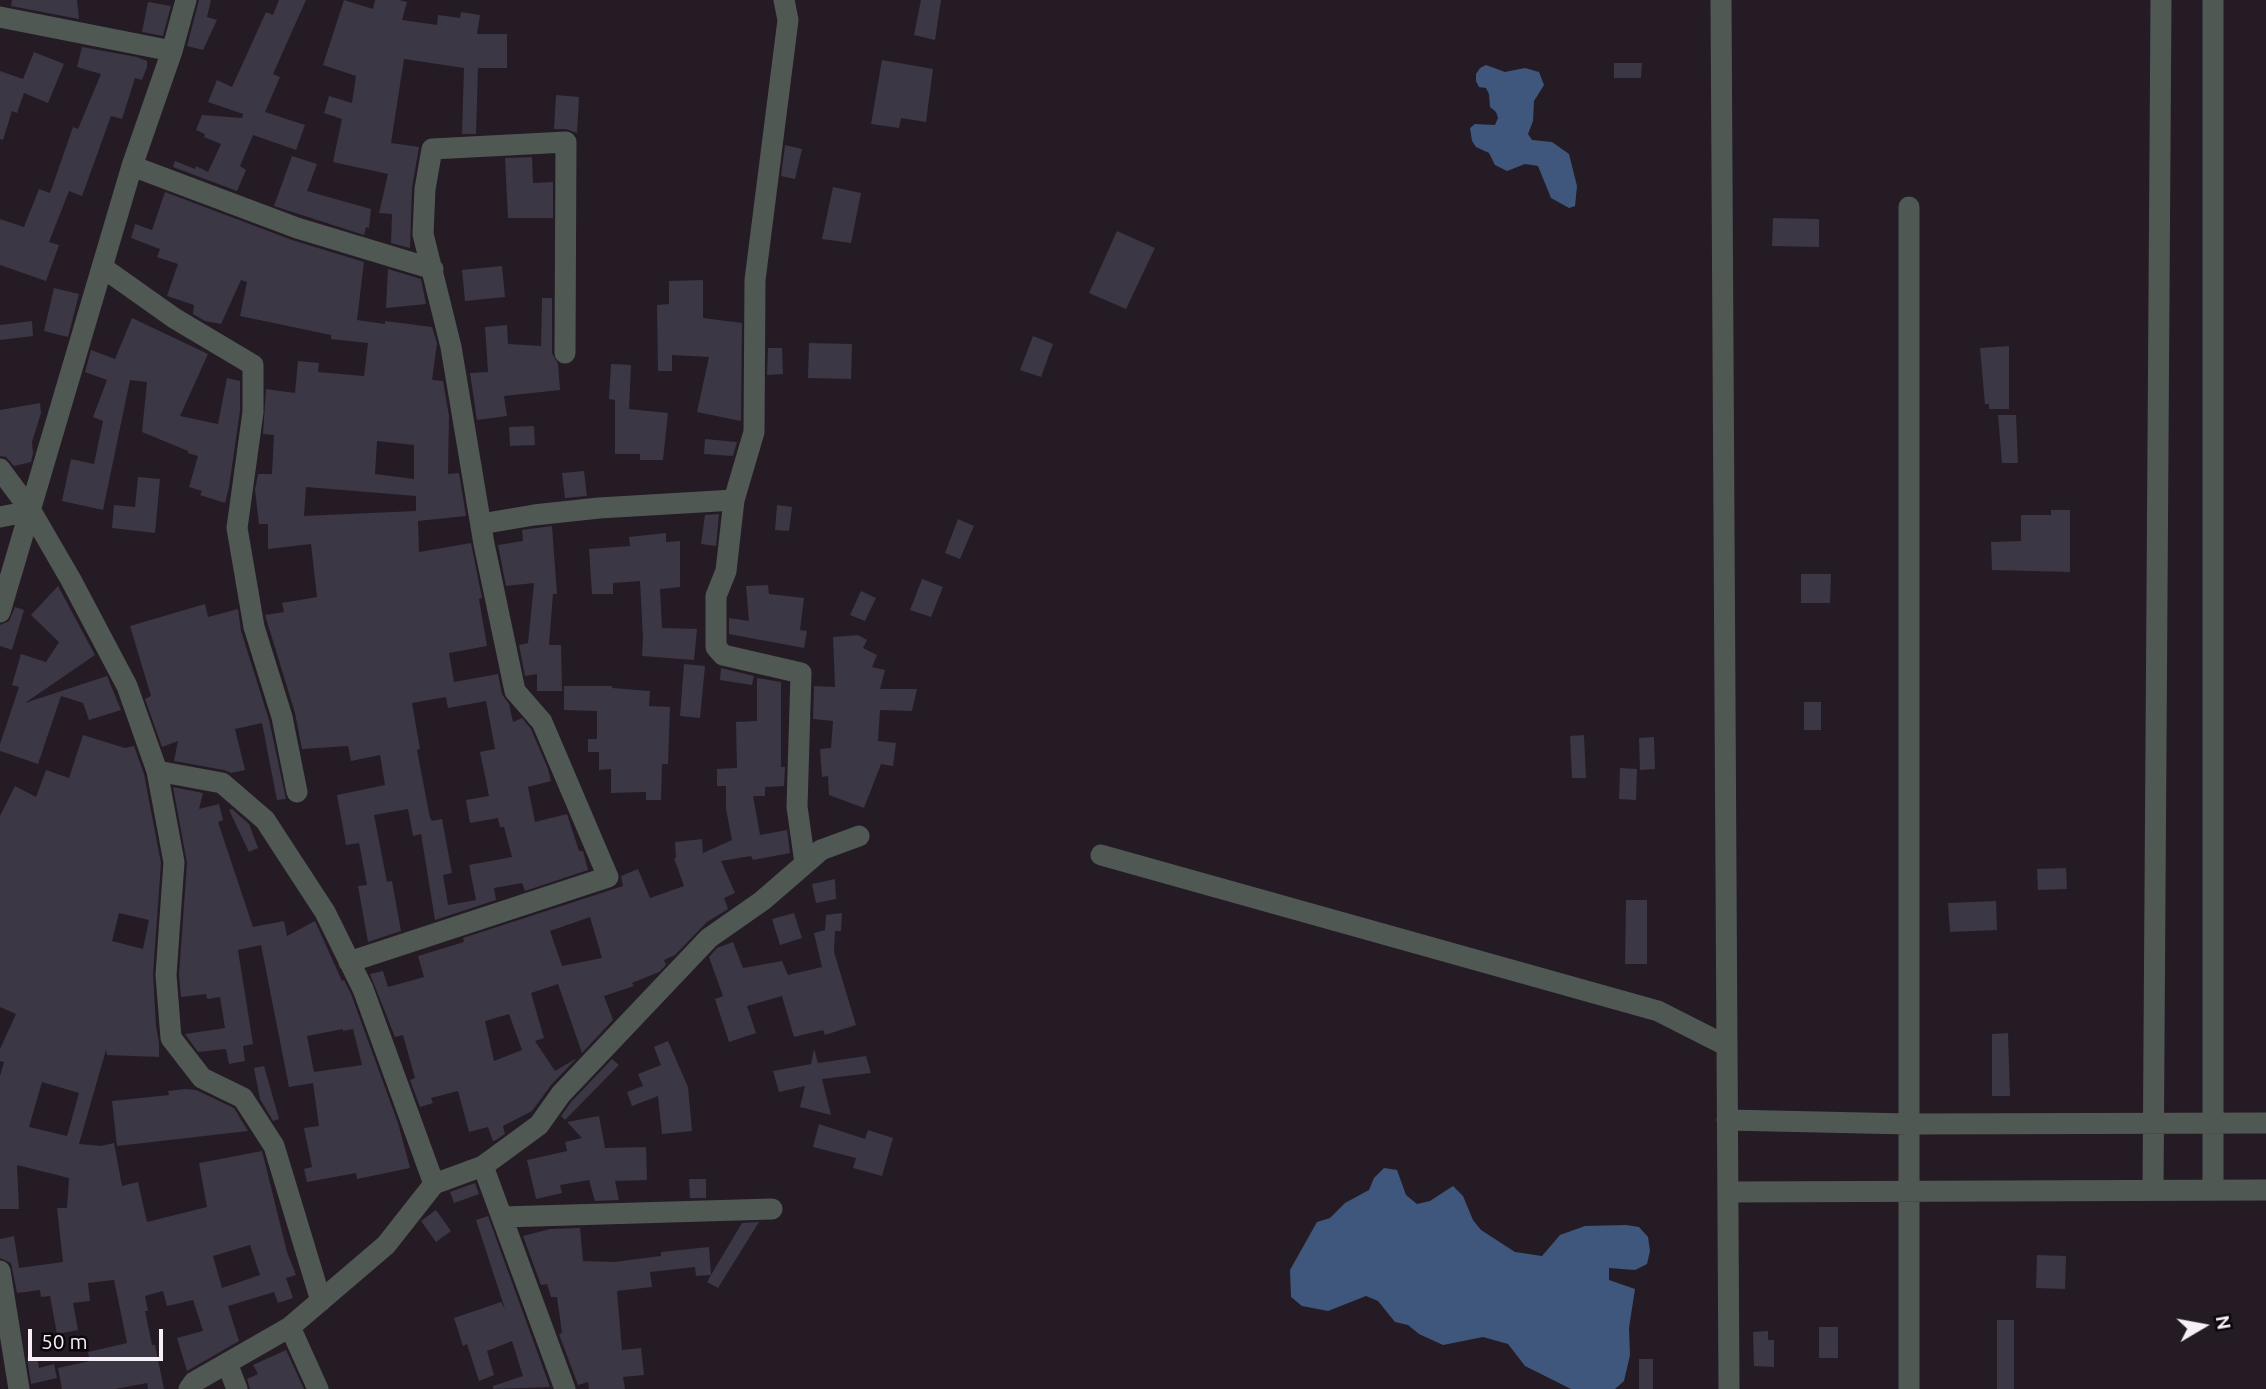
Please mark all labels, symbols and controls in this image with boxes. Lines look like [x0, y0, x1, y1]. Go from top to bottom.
north arrow [2168, 1291, 2238, 1361]
text: N [2212, 1313, 2236, 1331]
scale bar [32, 1316, 166, 1360]
text: 50 m [41, 1329, 88, 1353]

